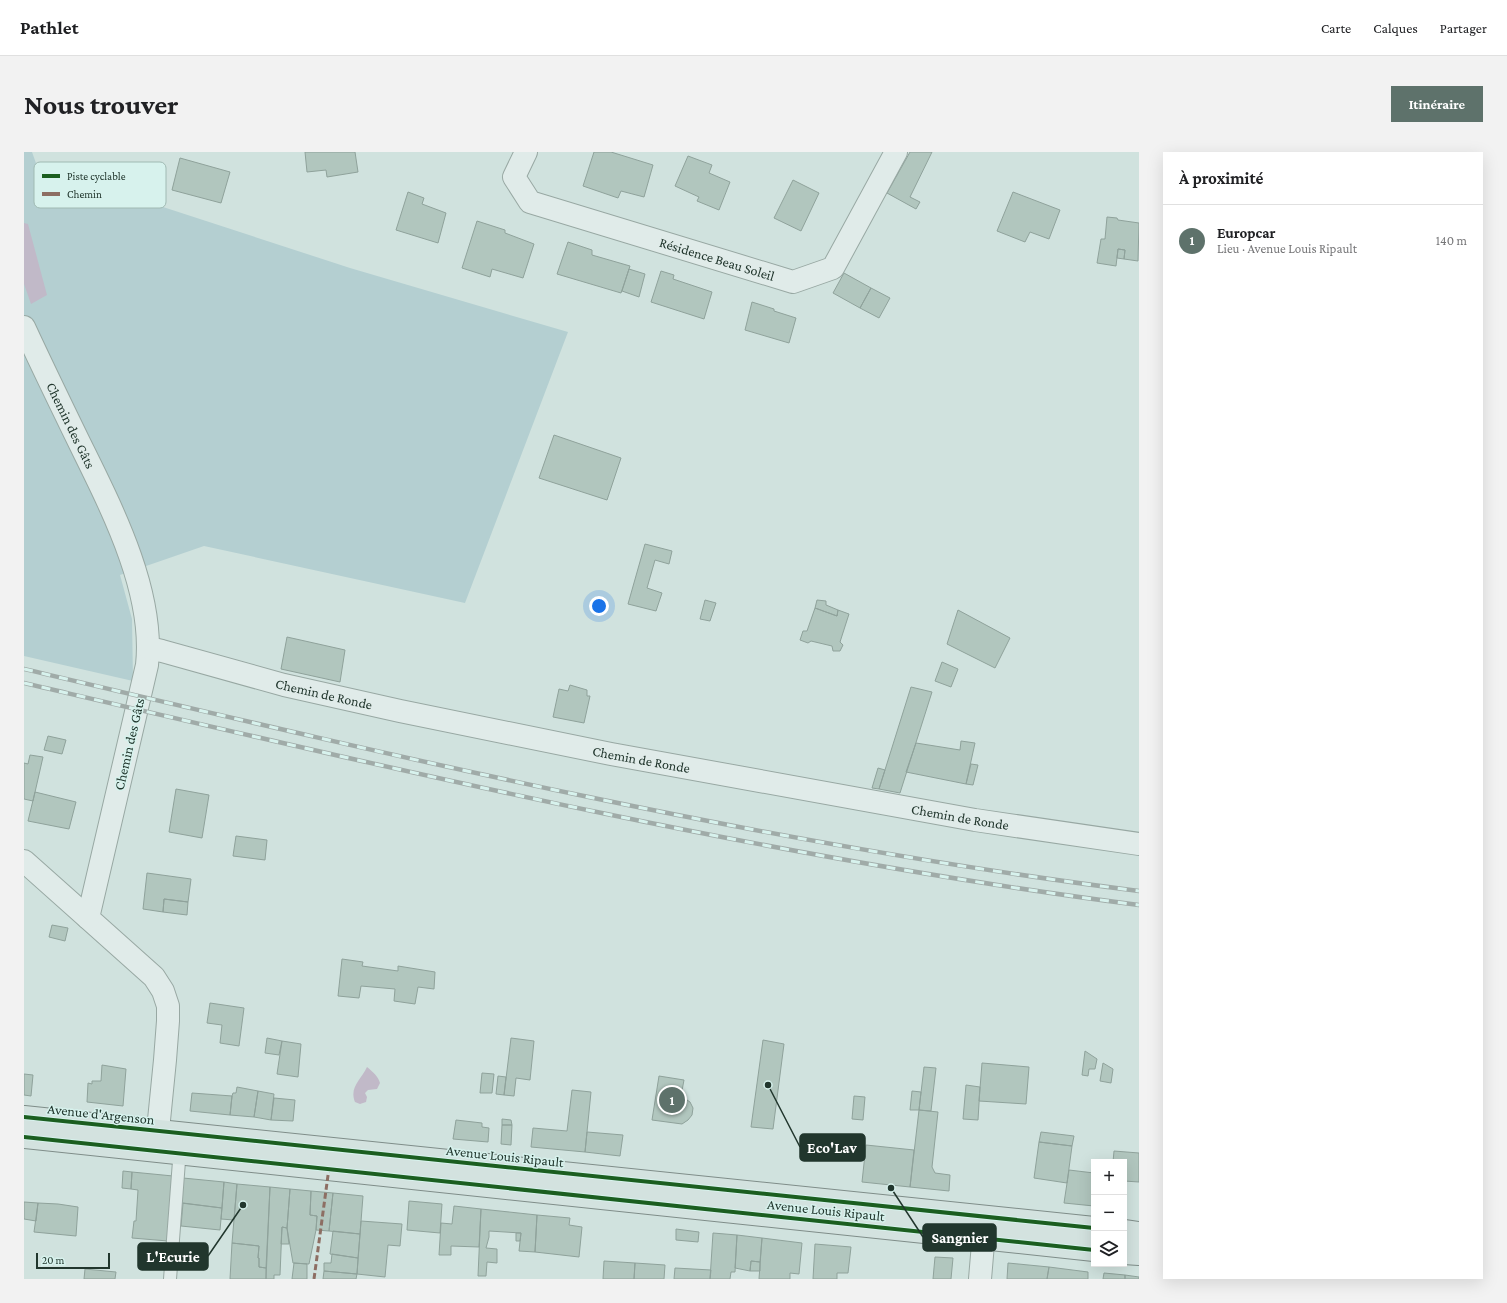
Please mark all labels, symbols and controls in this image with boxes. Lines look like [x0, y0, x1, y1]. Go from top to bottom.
text: Pathlet [20, 17, 78, 38]
text: Carte [1321, 20, 1351, 36]
text: Calques [1373, 20, 1418, 36]
text: Partager [1440, 20, 1487, 36]
button: Itinéraire [1391, 86, 1483, 122]
text: Nous trouver [24, 89, 178, 120]
legend [34, 162, 166, 208]
text: À proximité [1179, 169, 1263, 188]
text: Piste cyclable [67, 170, 126, 183]
text: Chemin [67, 188, 102, 200]
text: Europcar [1217, 225, 1276, 241]
text: 1 [1190, 233, 1194, 248]
text: 140 m [1436, 233, 1467, 248]
street label: Résidence Beau Soleil [658, 234, 777, 284]
text: Lieu · Avenue Louis Ripault [1217, 241, 1357, 256]
street label: Chemin des Gâts [43, 380, 99, 471]
your location [589, 596, 609, 616]
street label: Chemin de Ronde [274, 675, 374, 713]
street label: Chemin des Gâts [111, 696, 147, 792]
street label: Chemin de Ronde [591, 742, 691, 776]
street label: Chemin de Ronde [910, 801, 1010, 833]
pin: 1 [659, 1085, 685, 1115]
street label: Avenue d'Argenson [47, 1100, 156, 1128]
callout: Eco'Lav [800, 1134, 865, 1161]
text: Eco'Lav [807, 1140, 858, 1156]
street label: Avenue Louis Ripault [445, 1142, 565, 1170]
map controls [1091, 1159, 1127, 1267]
button: + [1091, 1159, 1127, 1195]
button: − [1091, 1195, 1127, 1231]
street label: Avenue Louis Ripault [766, 1196, 886, 1224]
callout: Sangnier [923, 1224, 996, 1251]
text: Sangnier [932, 1230, 988, 1246]
button: layers [1091, 1231, 1127, 1267]
callout: L'Ecurie [138, 1243, 208, 1270]
text: L'Ecurie [146, 1249, 200, 1265]
scale bar [36, 1251, 110, 1270]
text: 20 m [42, 1254, 64, 1266]

